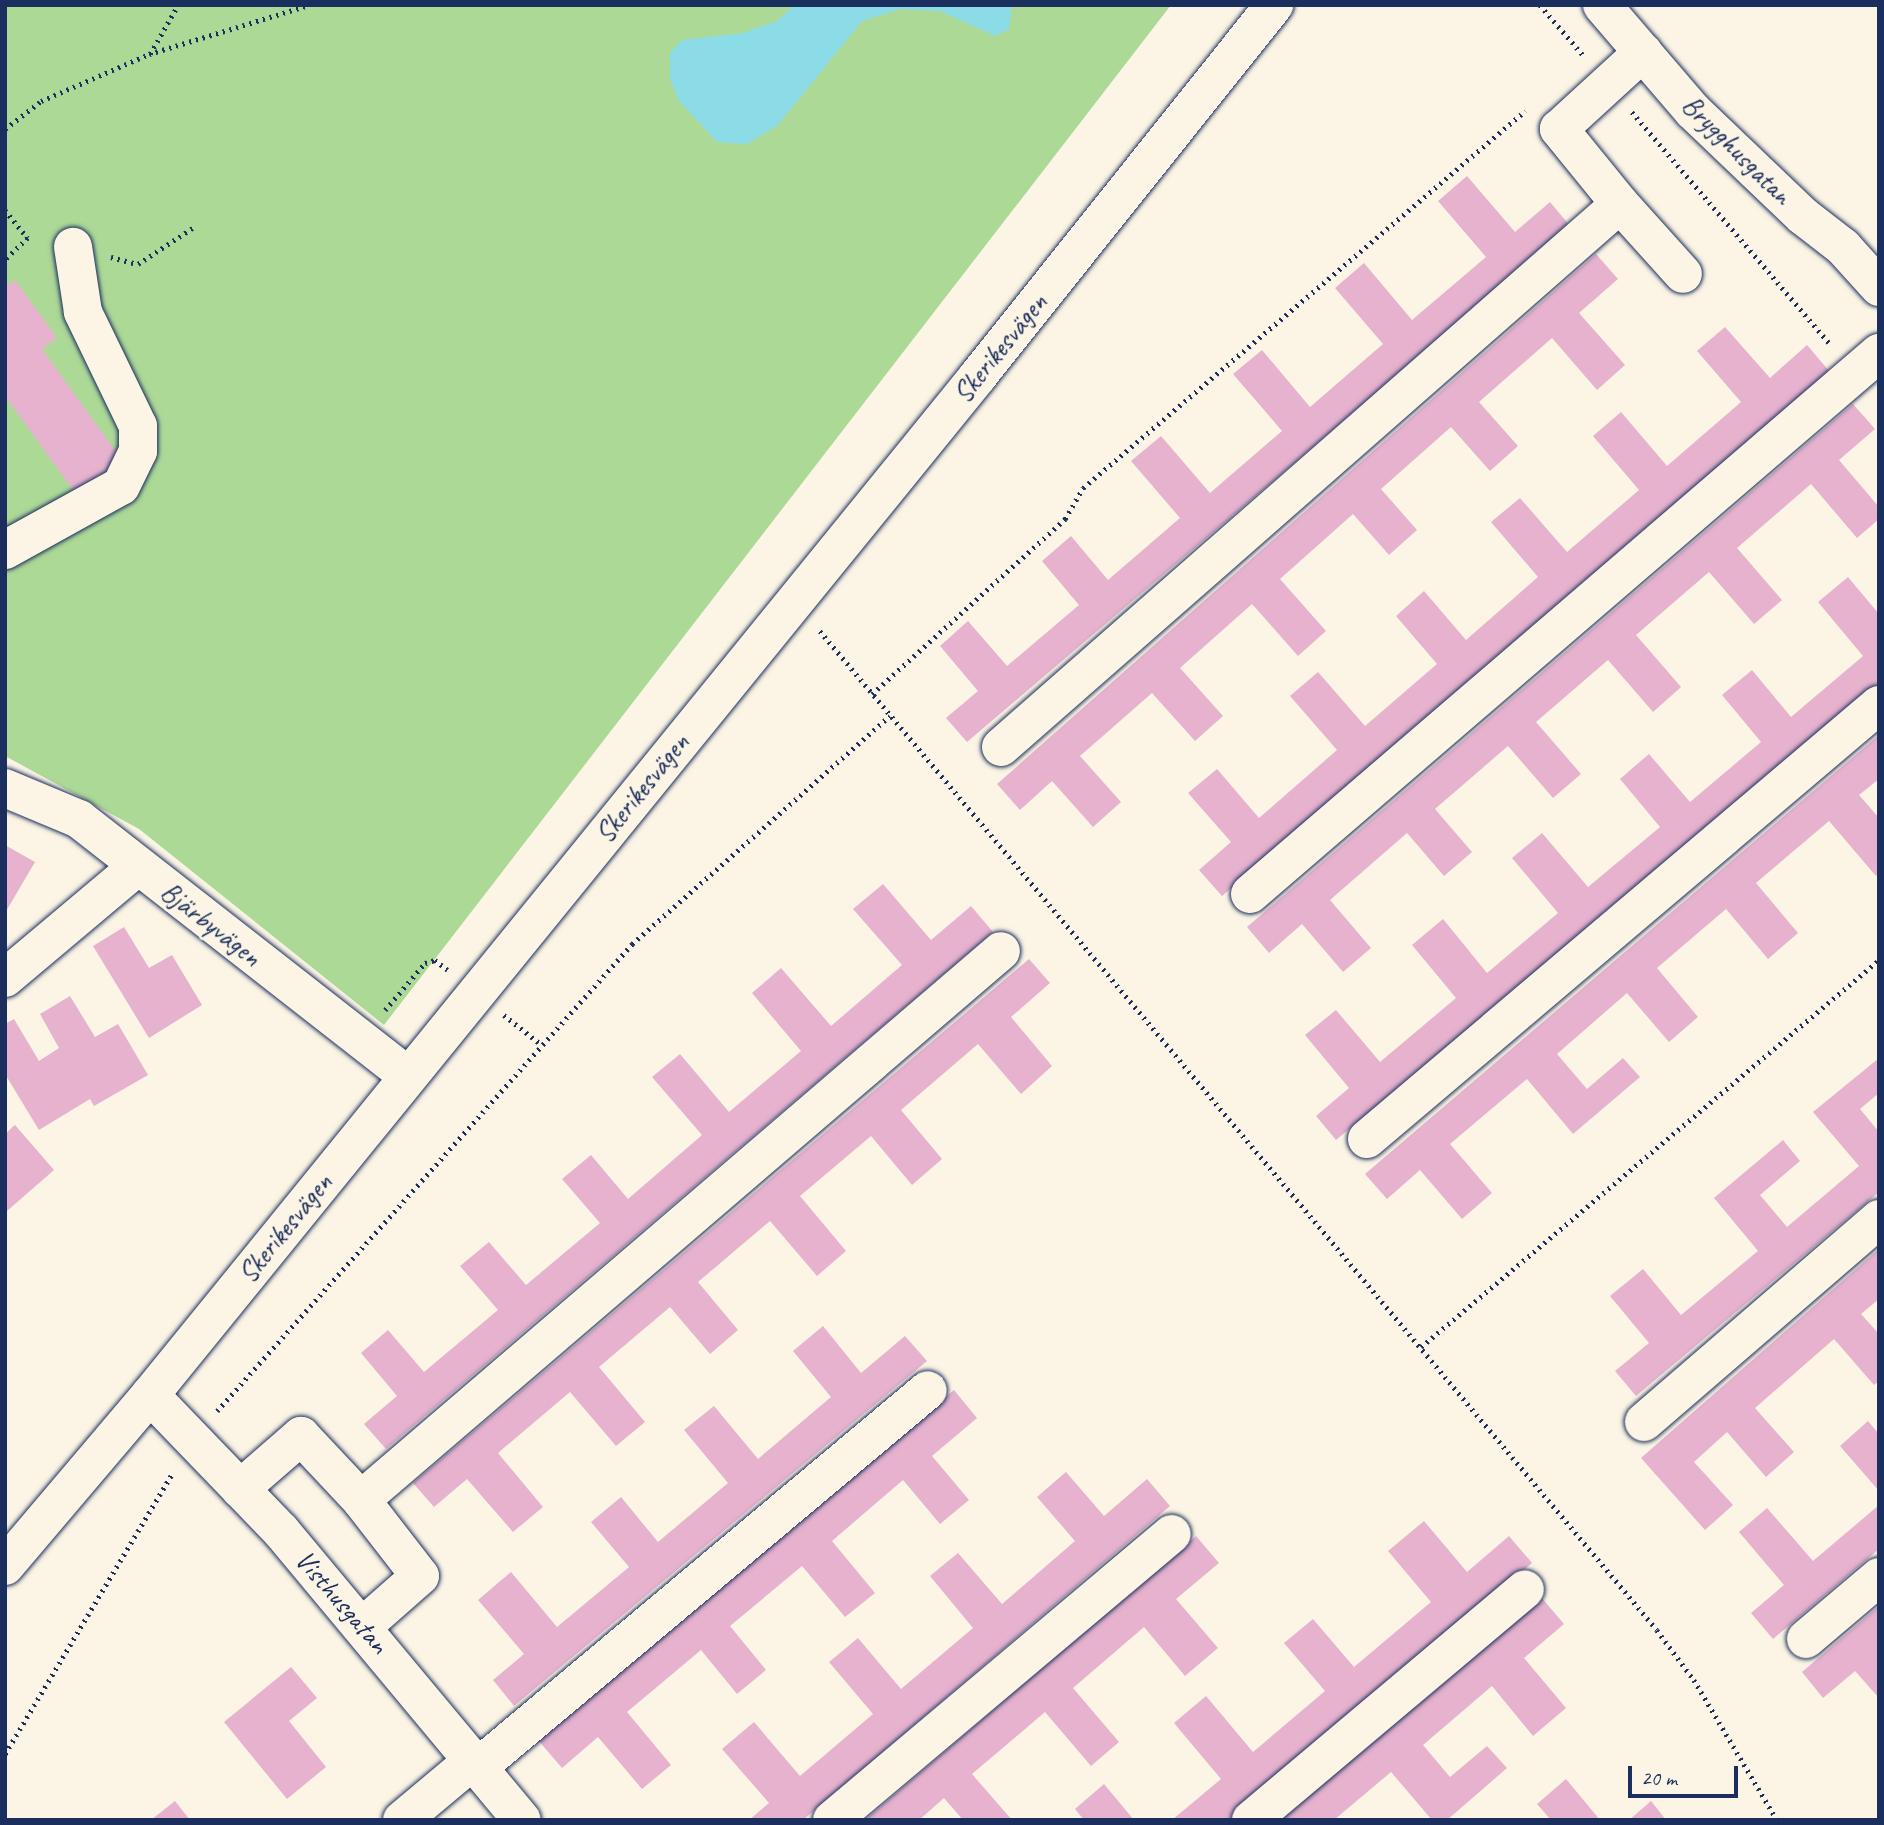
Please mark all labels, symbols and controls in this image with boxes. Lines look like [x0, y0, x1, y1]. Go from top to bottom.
street label: Brygghusgatan [1675, 88, 1799, 212]
street label: Skerikesvägen [946, 287, 1054, 409]
street label: Skerikesvägen [588, 727, 696, 849]
street label: Bjärbyvägen [154, 875, 268, 973]
street label: Skerikesvägen [231, 1167, 339, 1289]
street label: Visthusgatan [288, 1543, 396, 1661]
scale bar [1632, 1752, 1742, 1796]
text: 20 m [1641, 1765, 1677, 1791]

